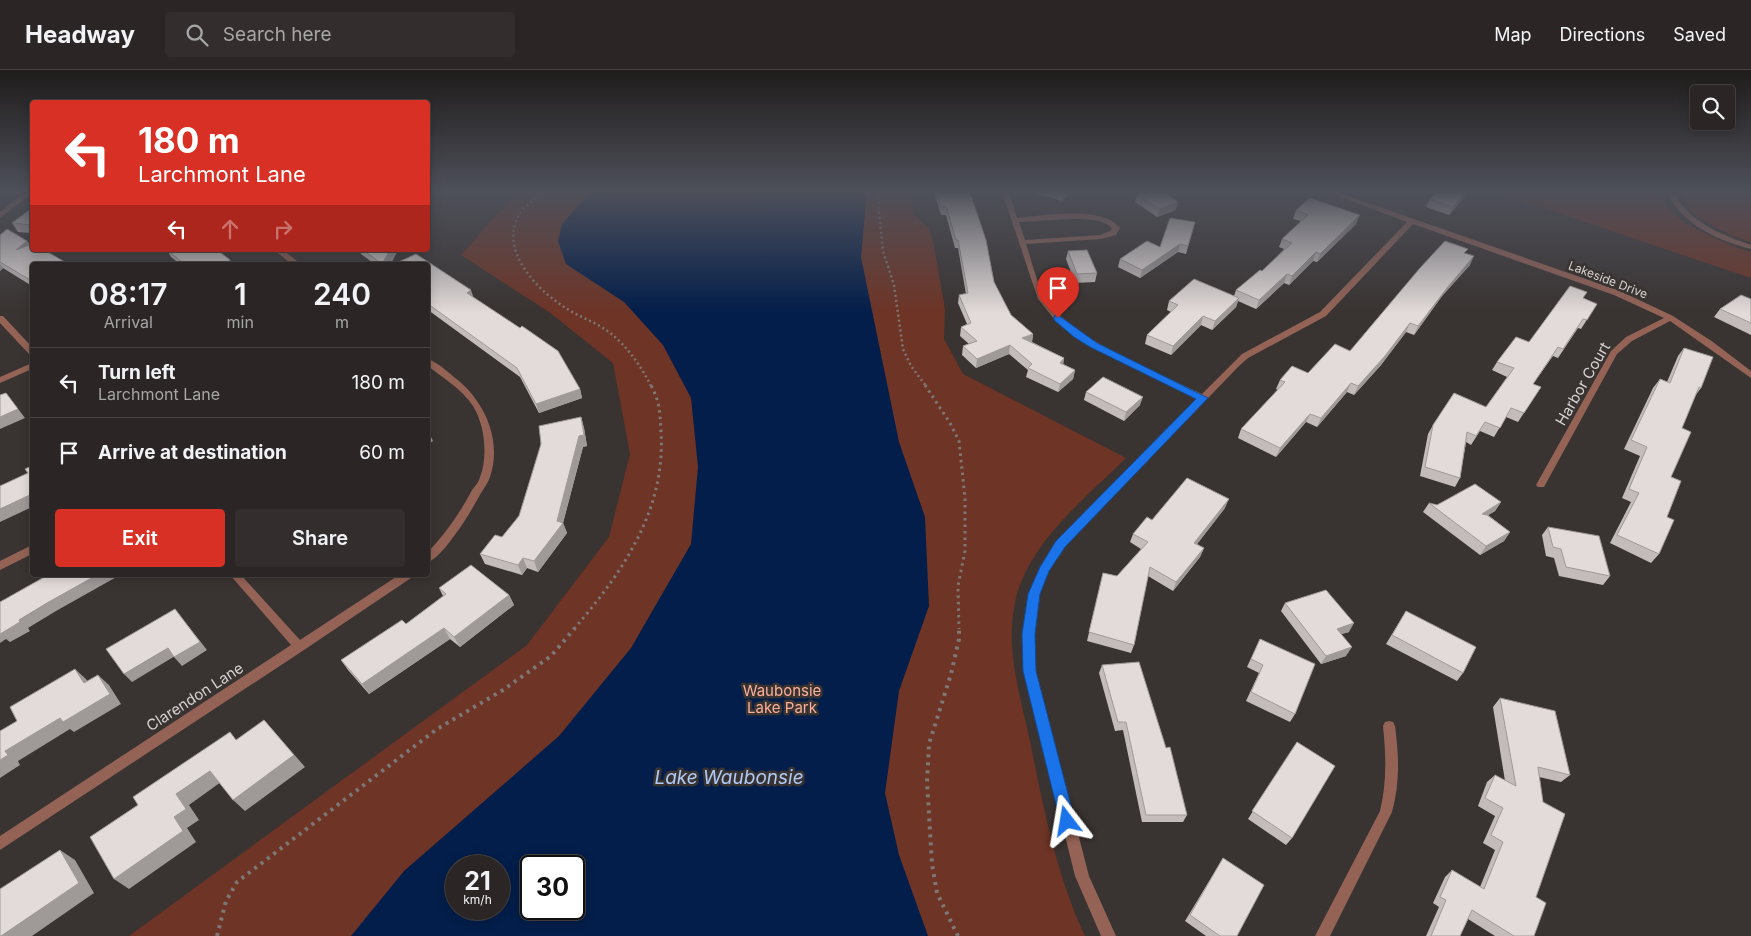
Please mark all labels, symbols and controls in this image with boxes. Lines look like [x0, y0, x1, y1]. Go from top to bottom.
search box [165, 12, 515, 57]
text: Headway [25, 20, 135, 49]
icon: search [183, 21, 211, 49]
text: Search here [223, 23, 331, 46]
text: Map [1494, 24, 1532, 45]
text: Directions [1560, 24, 1645, 45]
text: Saved [1673, 24, 1726, 45]
map controls [1690, 85, 1735, 130]
button: search [1690, 85, 1735, 130]
text: 180 m [138, 119, 240, 161]
icon: left [55, 120, 120, 185]
text: Larchmont Lane [138, 161, 306, 187]
icon: left [163, 215, 191, 243]
icon: ahead [216, 215, 244, 243]
icon: right [269, 215, 297, 243]
street label: Lakeside Drive [1566, 258, 1650, 302]
pin [1037, 267, 1079, 318]
icon: arrive [1044, 274, 1072, 302]
text: 08:17 [89, 276, 168, 312]
text: 1 [234, 276, 247, 312]
text: 240 [313, 276, 371, 312]
text: Arrival [104, 312, 153, 332]
text: min [227, 312, 254, 332]
text: m [335, 312, 349, 332]
street label: Harbor Court [1551, 339, 1614, 429]
text: Turn left [98, 361, 176, 384]
icon: left [55, 369, 83, 397]
text: 180 m [352, 371, 405, 394]
text: Larchmont Lane [98, 384, 220, 404]
icon: arrive [55, 439, 83, 467]
text: Arrive at destination [98, 441, 287, 464]
text: 60 m [359, 441, 405, 464]
button: Exit [55, 509, 225, 567]
button: Share [235, 509, 405, 567]
street label: Clarendon Lane [143, 658, 247, 735]
park label: Waubonsie Lake Park [743, 681, 821, 717]
water label: Lake Waubonsie [654, 766, 804, 789]
position arrow [1040, 794, 1092, 846]
speed limit sign: 30 [520, 855, 585, 920]
text: 21 [464, 866, 491, 896]
text: km/h [463, 892, 492, 907]

